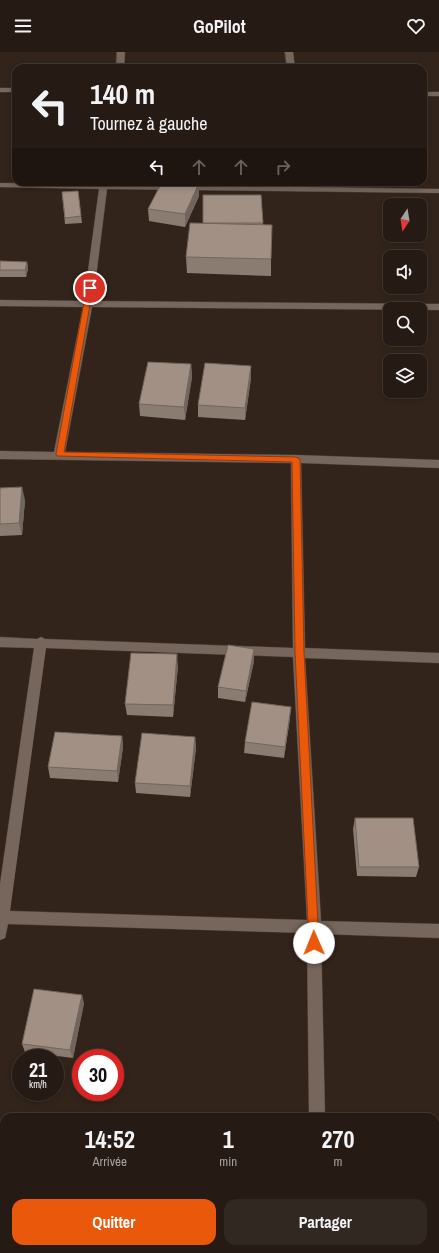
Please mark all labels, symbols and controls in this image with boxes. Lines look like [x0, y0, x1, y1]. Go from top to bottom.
text: GoPilot [193, 14, 246, 39]
icon: menu [12, 15, 34, 37]
icon: heart [405, 15, 427, 37]
text: 140 m [90, 75, 155, 113]
icon: left [24, 80, 76, 132]
text: Tournez à gauche [90, 111, 207, 136]
icon: left [146, 156, 168, 178]
icon: ahead [188, 156, 210, 178]
icon: ahead [230, 156, 252, 178]
icon: right [272, 156, 294, 178]
north arrow [383, 198, 427, 242]
map controls [383, 198, 427, 398]
button: sound [383, 250, 427, 294]
pin [73, 271, 107, 305]
icon: arrive [79, 277, 101, 299]
button: search [383, 302, 427, 346]
button: layers [383, 354, 427, 398]
position arrow [293, 922, 335, 964]
speed limit sign: 30 [72, 1049, 124, 1101]
text: 21 [29, 1056, 47, 1083]
text: km/h [29, 1078, 47, 1091]
text: 14:52 [85, 1123, 135, 1155]
text: 1 [223, 1123, 234, 1155]
text: 270 [322, 1123, 354, 1155]
text: Arrivée [92, 1153, 127, 1170]
text: min [219, 1153, 237, 1170]
text: m [334, 1153, 342, 1170]
button: Quitter [12, 1199, 216, 1245]
button: Partager [224, 1199, 427, 1245]

